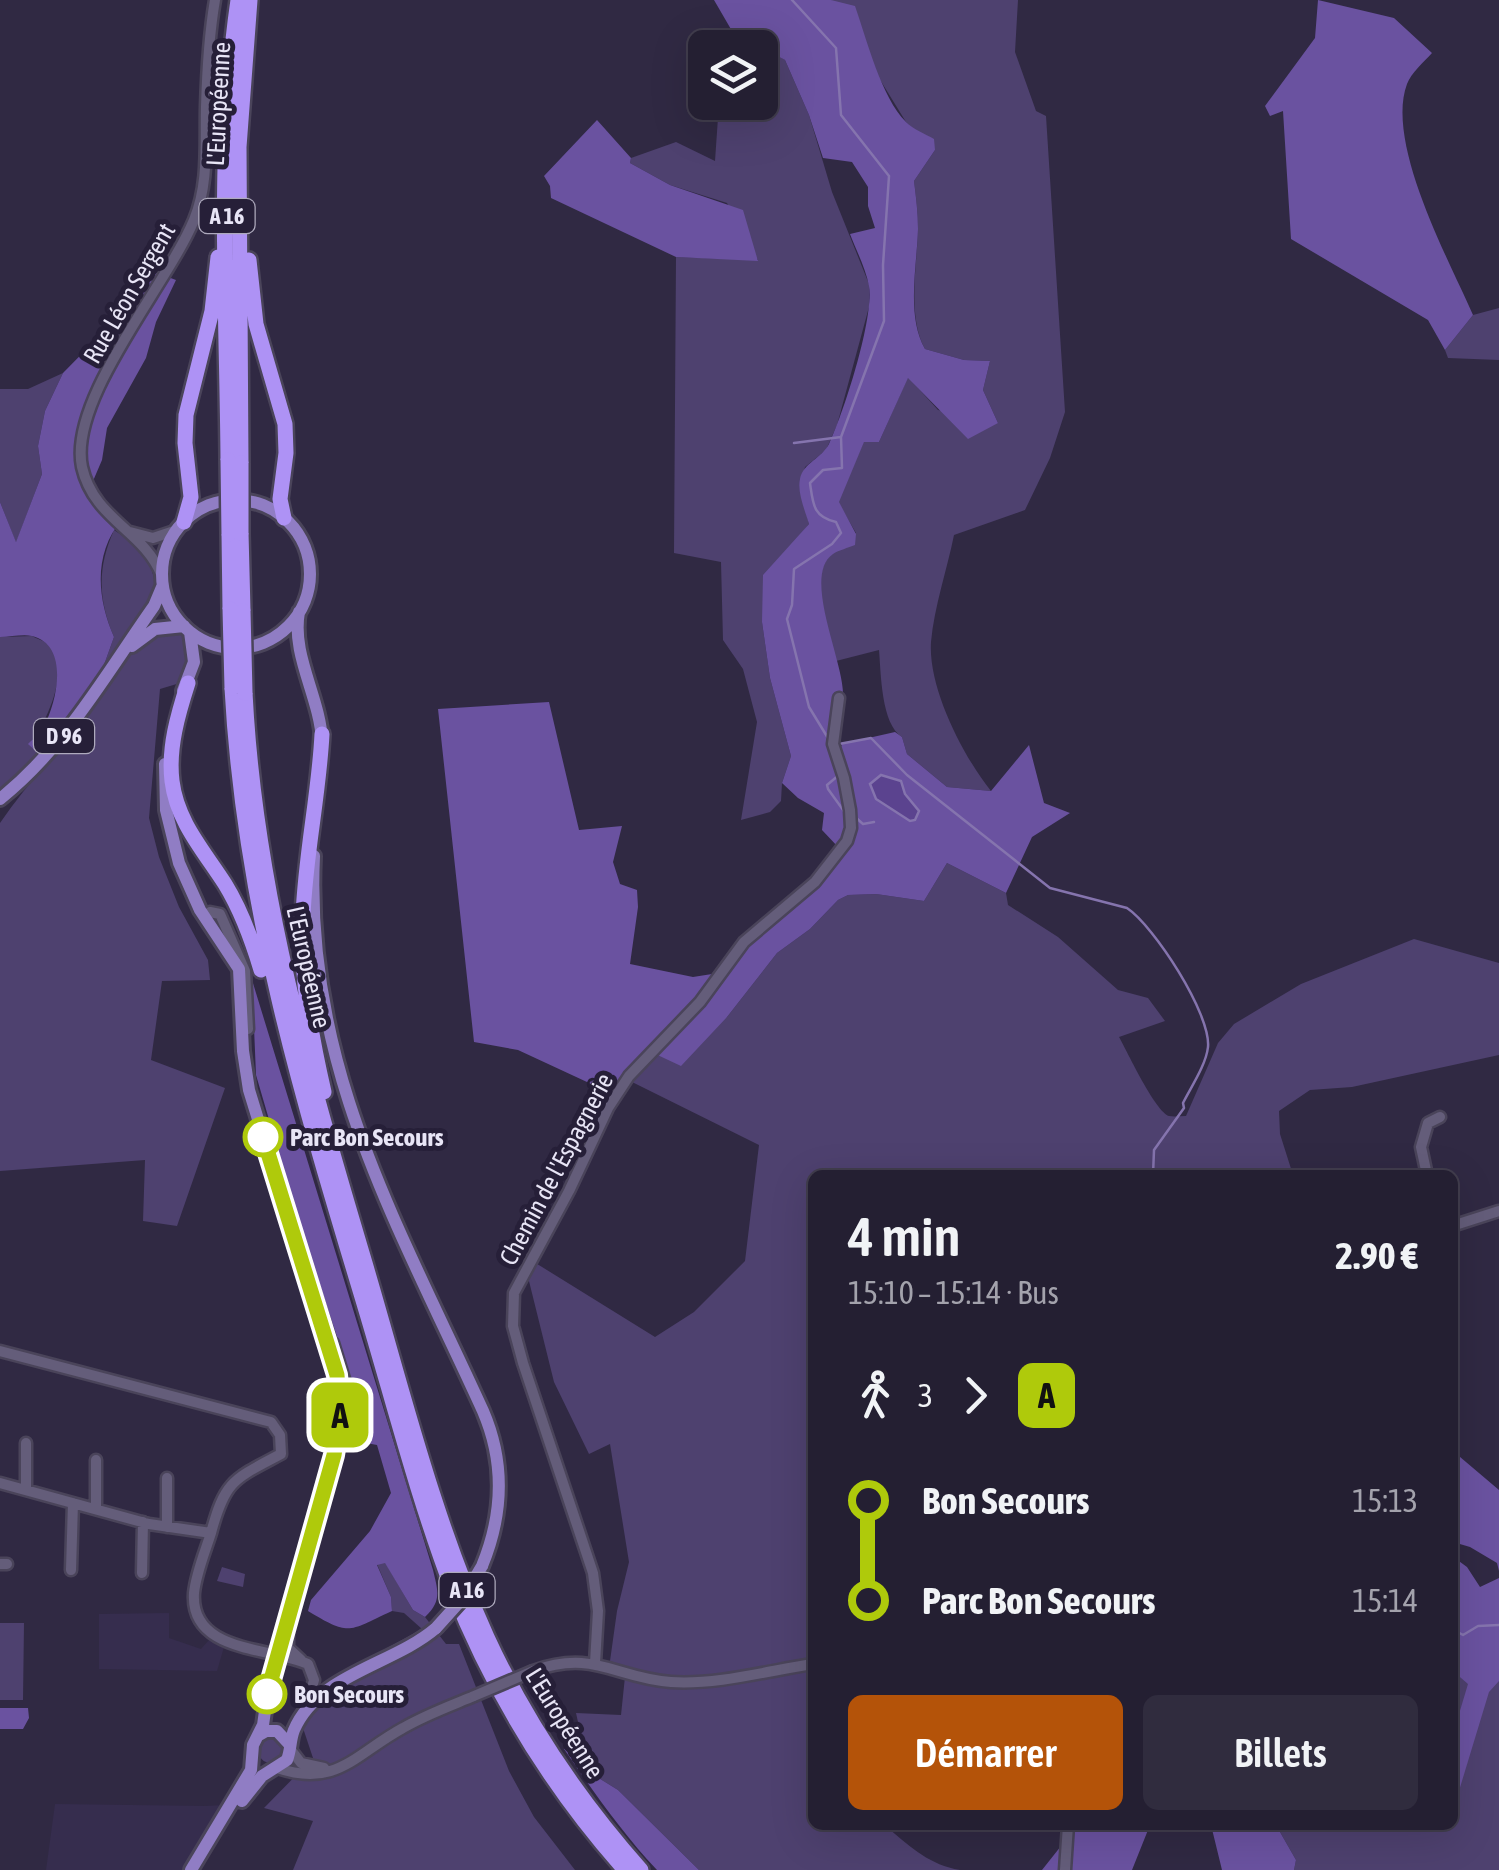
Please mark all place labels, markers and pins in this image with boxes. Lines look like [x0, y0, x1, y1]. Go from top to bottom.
marker: Parc Bon Secours [244, 1118, 282, 1156]
place label: Parc Bon Secours [290, 1123, 444, 1151]
marker: Bon Secours [248, 1675, 286, 1713]
place label: Bon Secours [294, 1680, 404, 1708]

